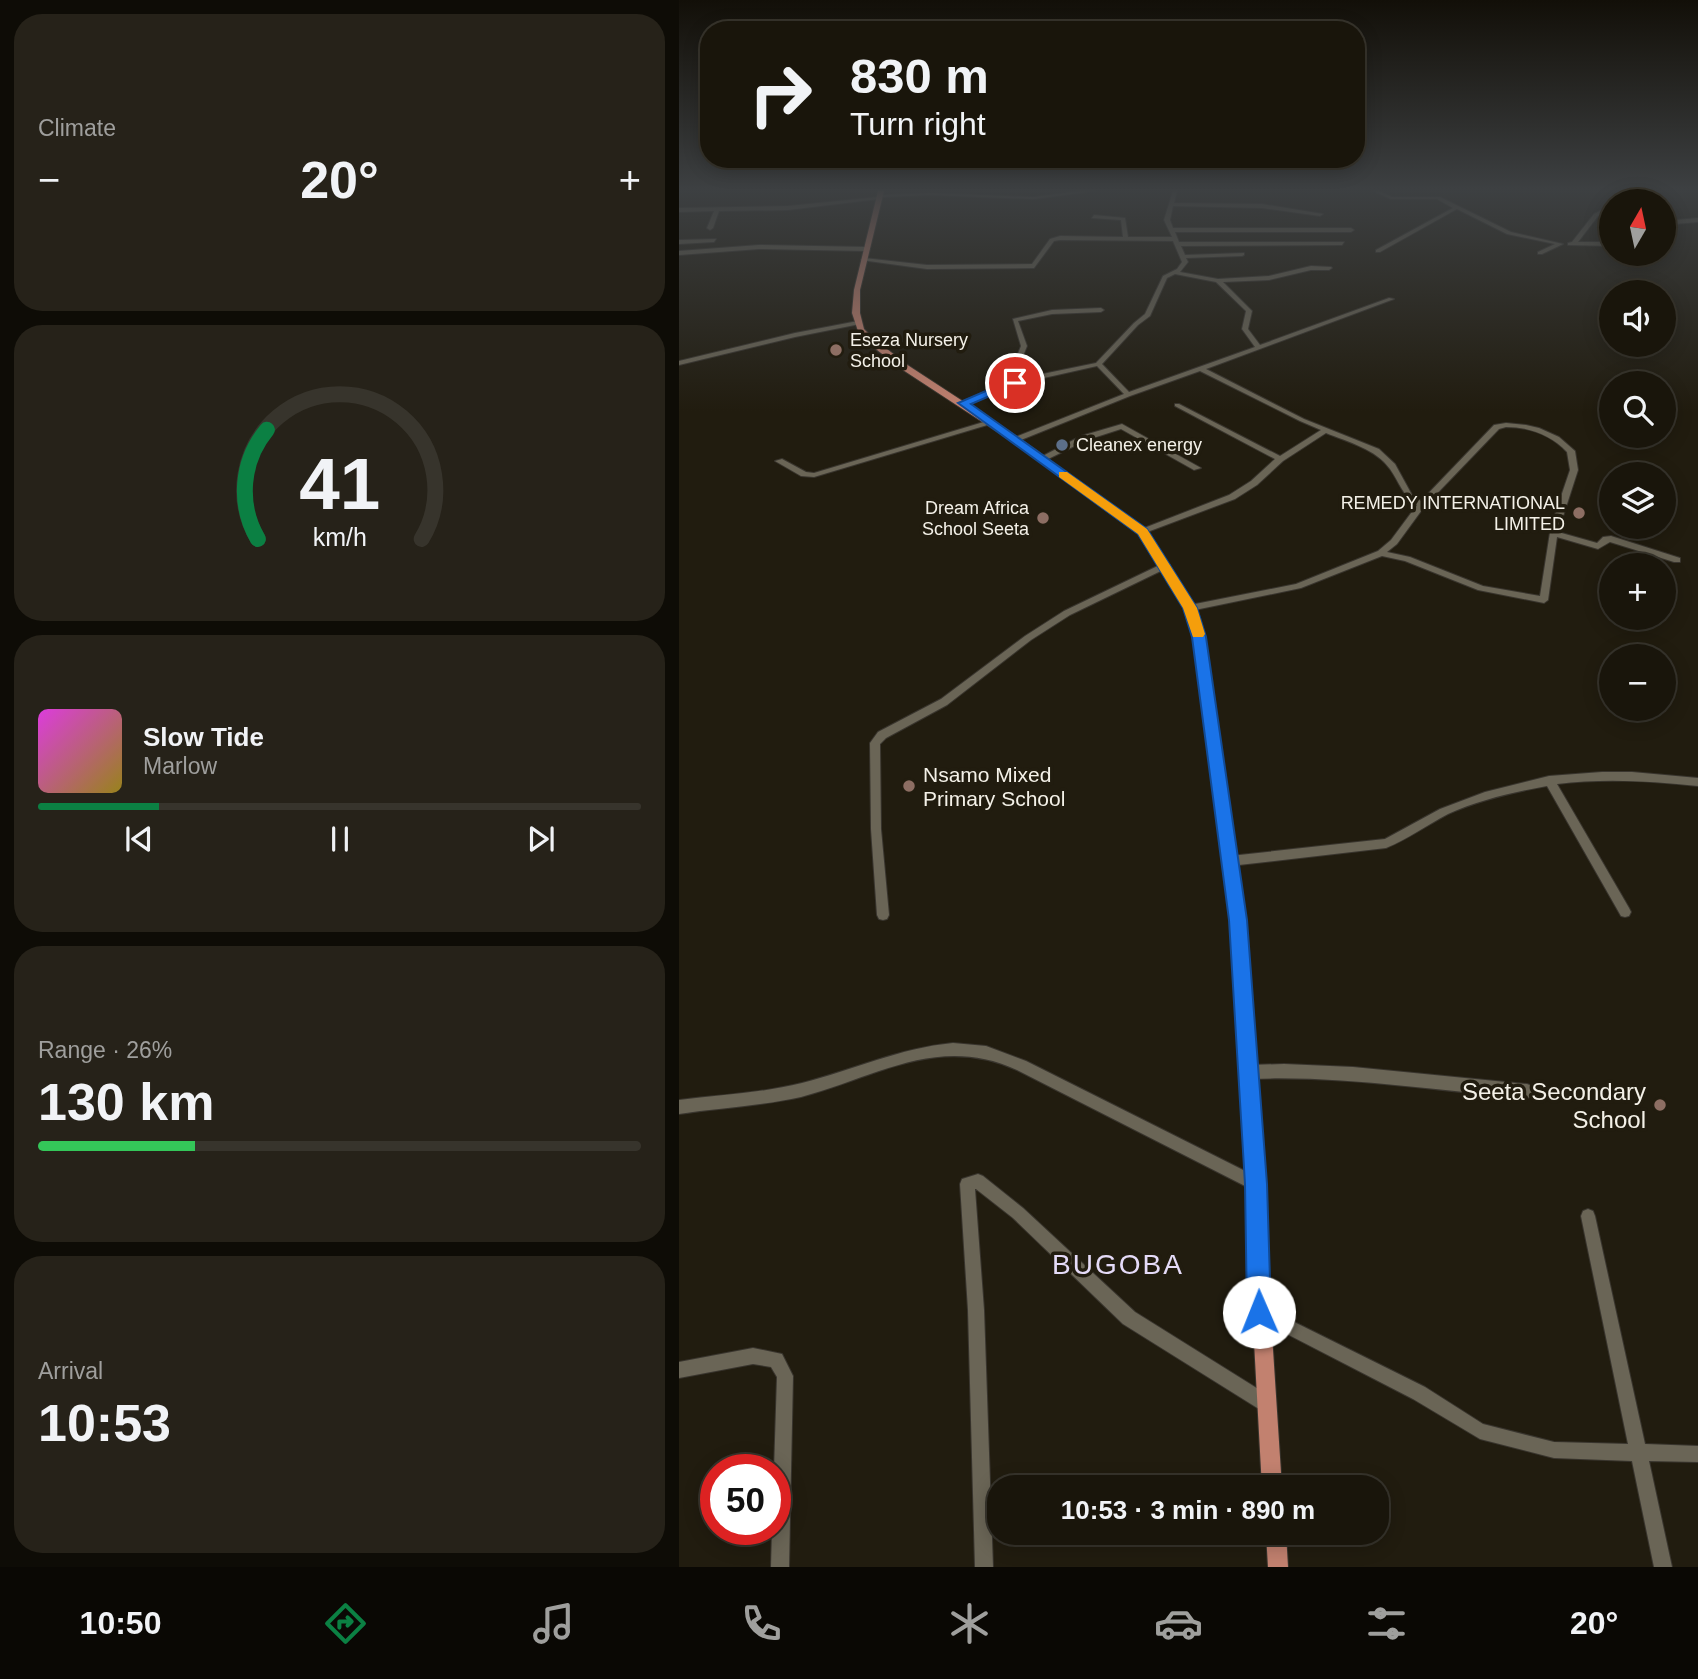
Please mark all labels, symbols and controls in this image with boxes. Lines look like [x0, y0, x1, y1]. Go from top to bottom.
icon: right [735, 49, 826, 140]
text: 830 m [850, 49, 989, 103]
text: Turn right [850, 106, 986, 142]
text: Climate [38, 115, 116, 141]
text: 20° [300, 151, 379, 209]
text: − [38, 159, 60, 201]
text: + [619, 159, 641, 201]
north arrow [1599, 189, 1677, 266]
map controls [1599, 189, 1676, 721]
button: sound [1599, 280, 1676, 357]
place label: Eseza Nursery School [850, 330, 968, 371]
marker: Eseza Nursery School [828, 342, 844, 358]
pin [985, 353, 1045, 413]
icon: arrive [996, 364, 1034, 402]
button: search [1599, 371, 1676, 448]
place label: Cleanex energy [1076, 435, 1202, 455]
marker: Cleanex energy [1054, 437, 1070, 453]
text: 41 [299, 443, 380, 524]
button: layers [1599, 462, 1676, 539]
place label: REMEDY INTERNATIONAL LIMITED [1341, 493, 1565, 534]
place label: Dream Africa School Seeta [922, 498, 1030, 539]
marker: REMEDY INTERNATIONAL LIMITED [1571, 505, 1587, 521]
marker: Dream Africa School Seeta [1035, 510, 1051, 526]
text: km/h [312, 523, 367, 551]
button: + [1599, 553, 1676, 630]
button: − [1599, 644, 1676, 721]
text: Slow Tide [143, 722, 264, 752]
text: Marlow [143, 753, 217, 779]
place label: Nsamo Mixed Primary School [923, 763, 1065, 810]
marker: Nsamo Mixed Primary School [901, 778, 917, 794]
icon: previous [120, 820, 158, 858]
icon: pause [321, 820, 359, 858]
icon: next [522, 820, 560, 858]
text: Range · 26% [38, 1037, 172, 1063]
text: 130 km [38, 1073, 214, 1131]
place label: Seeta Secondary School [1462, 1078, 1646, 1133]
marker: Seeta Secondary School [1652, 1097, 1668, 1113]
district label: BUGOBA [1052, 1249, 1184, 1280]
position arrow [1222, 1275, 1296, 1349]
text: Arrival [38, 1358, 103, 1384]
text: 10:53 [38, 1394, 171, 1452]
speed limit sign: 50 [700, 1454, 791, 1545]
text: 10:53 · 3 min · 890 m [1061, 1495, 1315, 1525]
icon: directions [321, 1599, 370, 1648]
icon: music [529, 1599, 578, 1648]
icon: phone [737, 1599, 786, 1648]
icon: climate [945, 1599, 994, 1648]
icon: car [1154, 1599, 1203, 1648]
icon: filters [1362, 1599, 1411, 1648]
text: 10:50 [80, 1605, 161, 1641]
text: 20° [1570, 1605, 1618, 1641]

